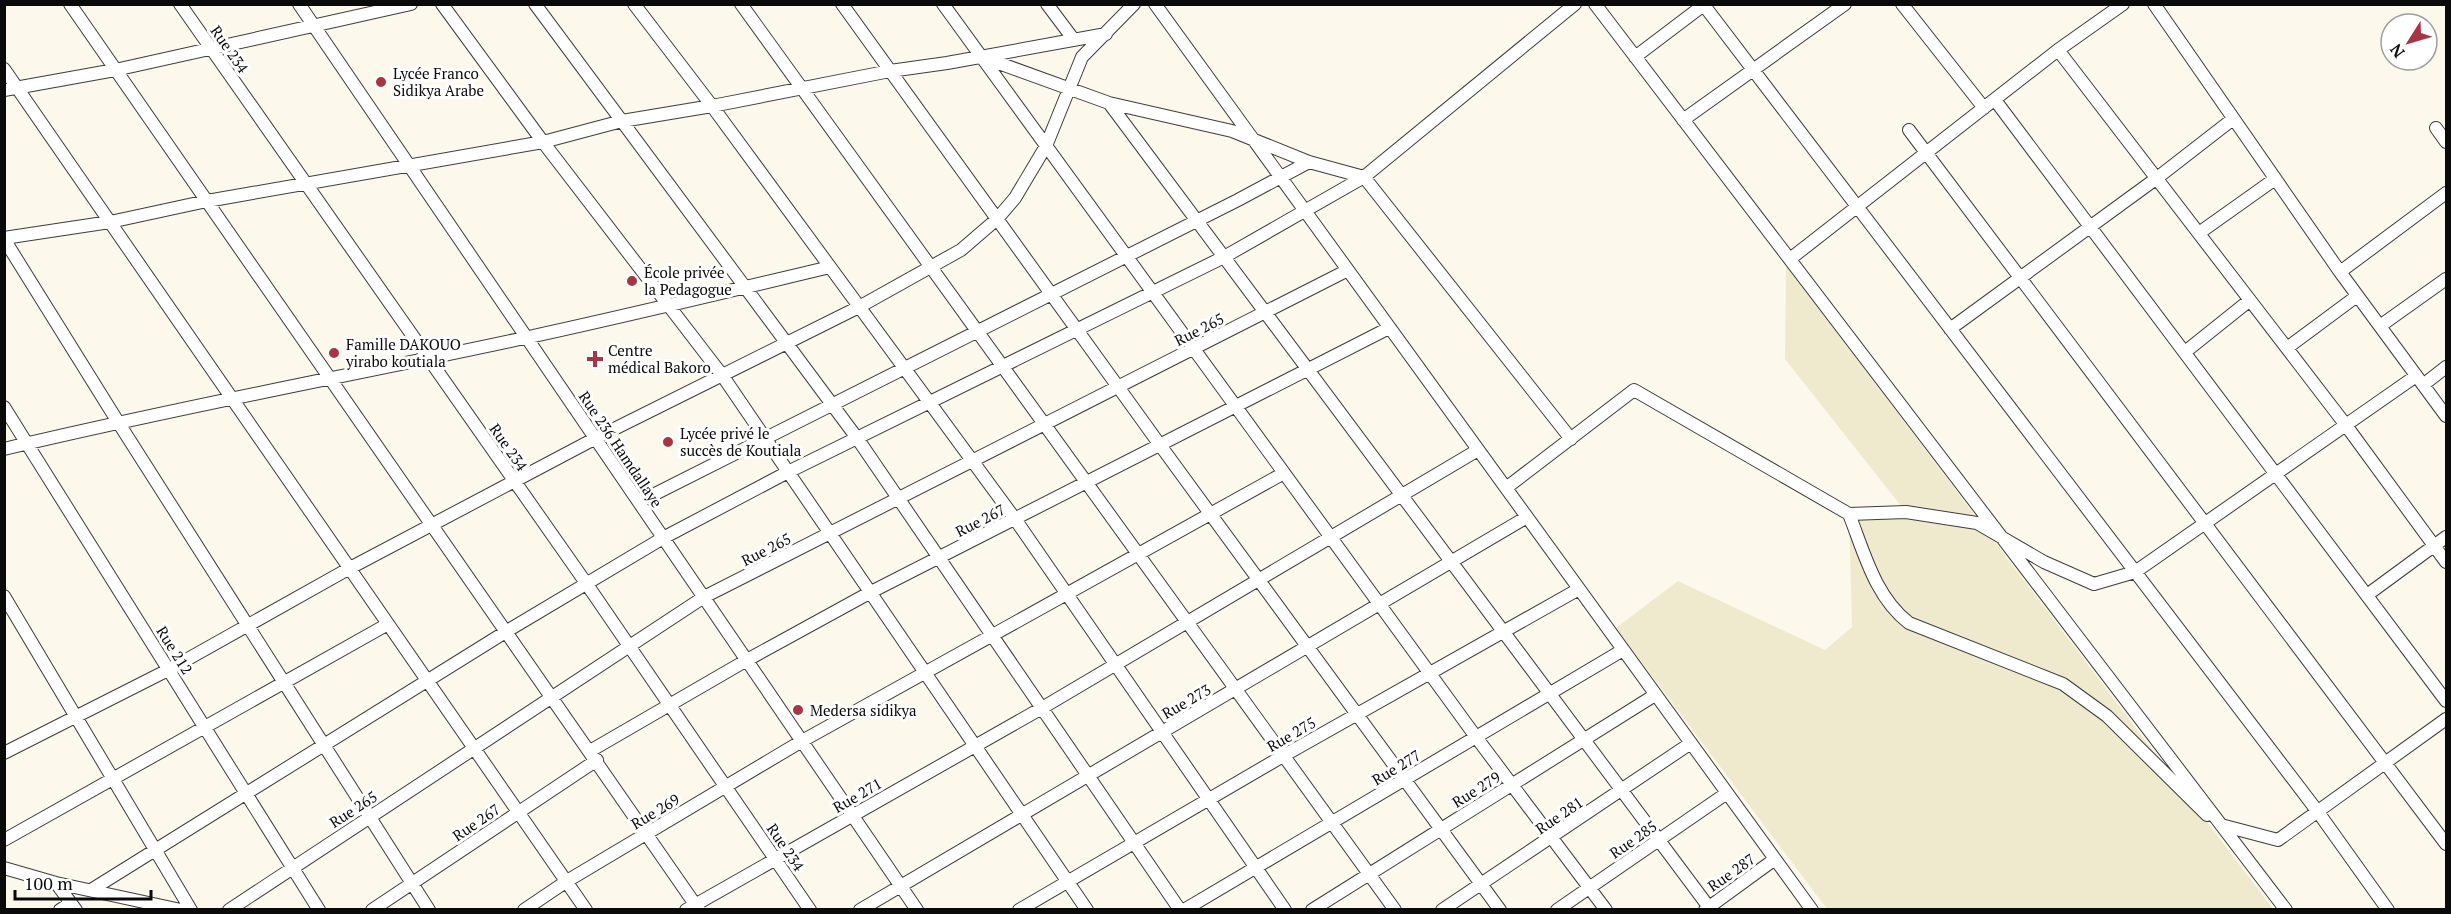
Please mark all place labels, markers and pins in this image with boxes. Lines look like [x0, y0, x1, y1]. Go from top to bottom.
place label: Lycée Franco Sidikya Arabe [393, 63, 484, 100]
marker: Lycée Franco Sidikya Arabe [374, 75, 388, 89]
place label: École privée la Pedagogue [644, 262, 732, 299]
marker: École privée la Pedagogue [625, 274, 639, 288]
place label: Famille DAKOUO yirabo koutiala [345, 334, 461, 371]
place label: Centre médical Bakoro [608, 340, 711, 377]
marker: Famille DAKOUO yirabo koutiala [327, 346, 341, 360]
marker: Centre médical Bakoro [586, 350, 604, 368]
place label: Lycée privé le succès de Koutiala [680, 423, 802, 460]
marker: Lycée privé le succès de Koutiala [661, 435, 675, 449]
place label: Medersa sidikya [810, 700, 917, 720]
marker: Medersa sidikya [791, 703, 805, 717]

